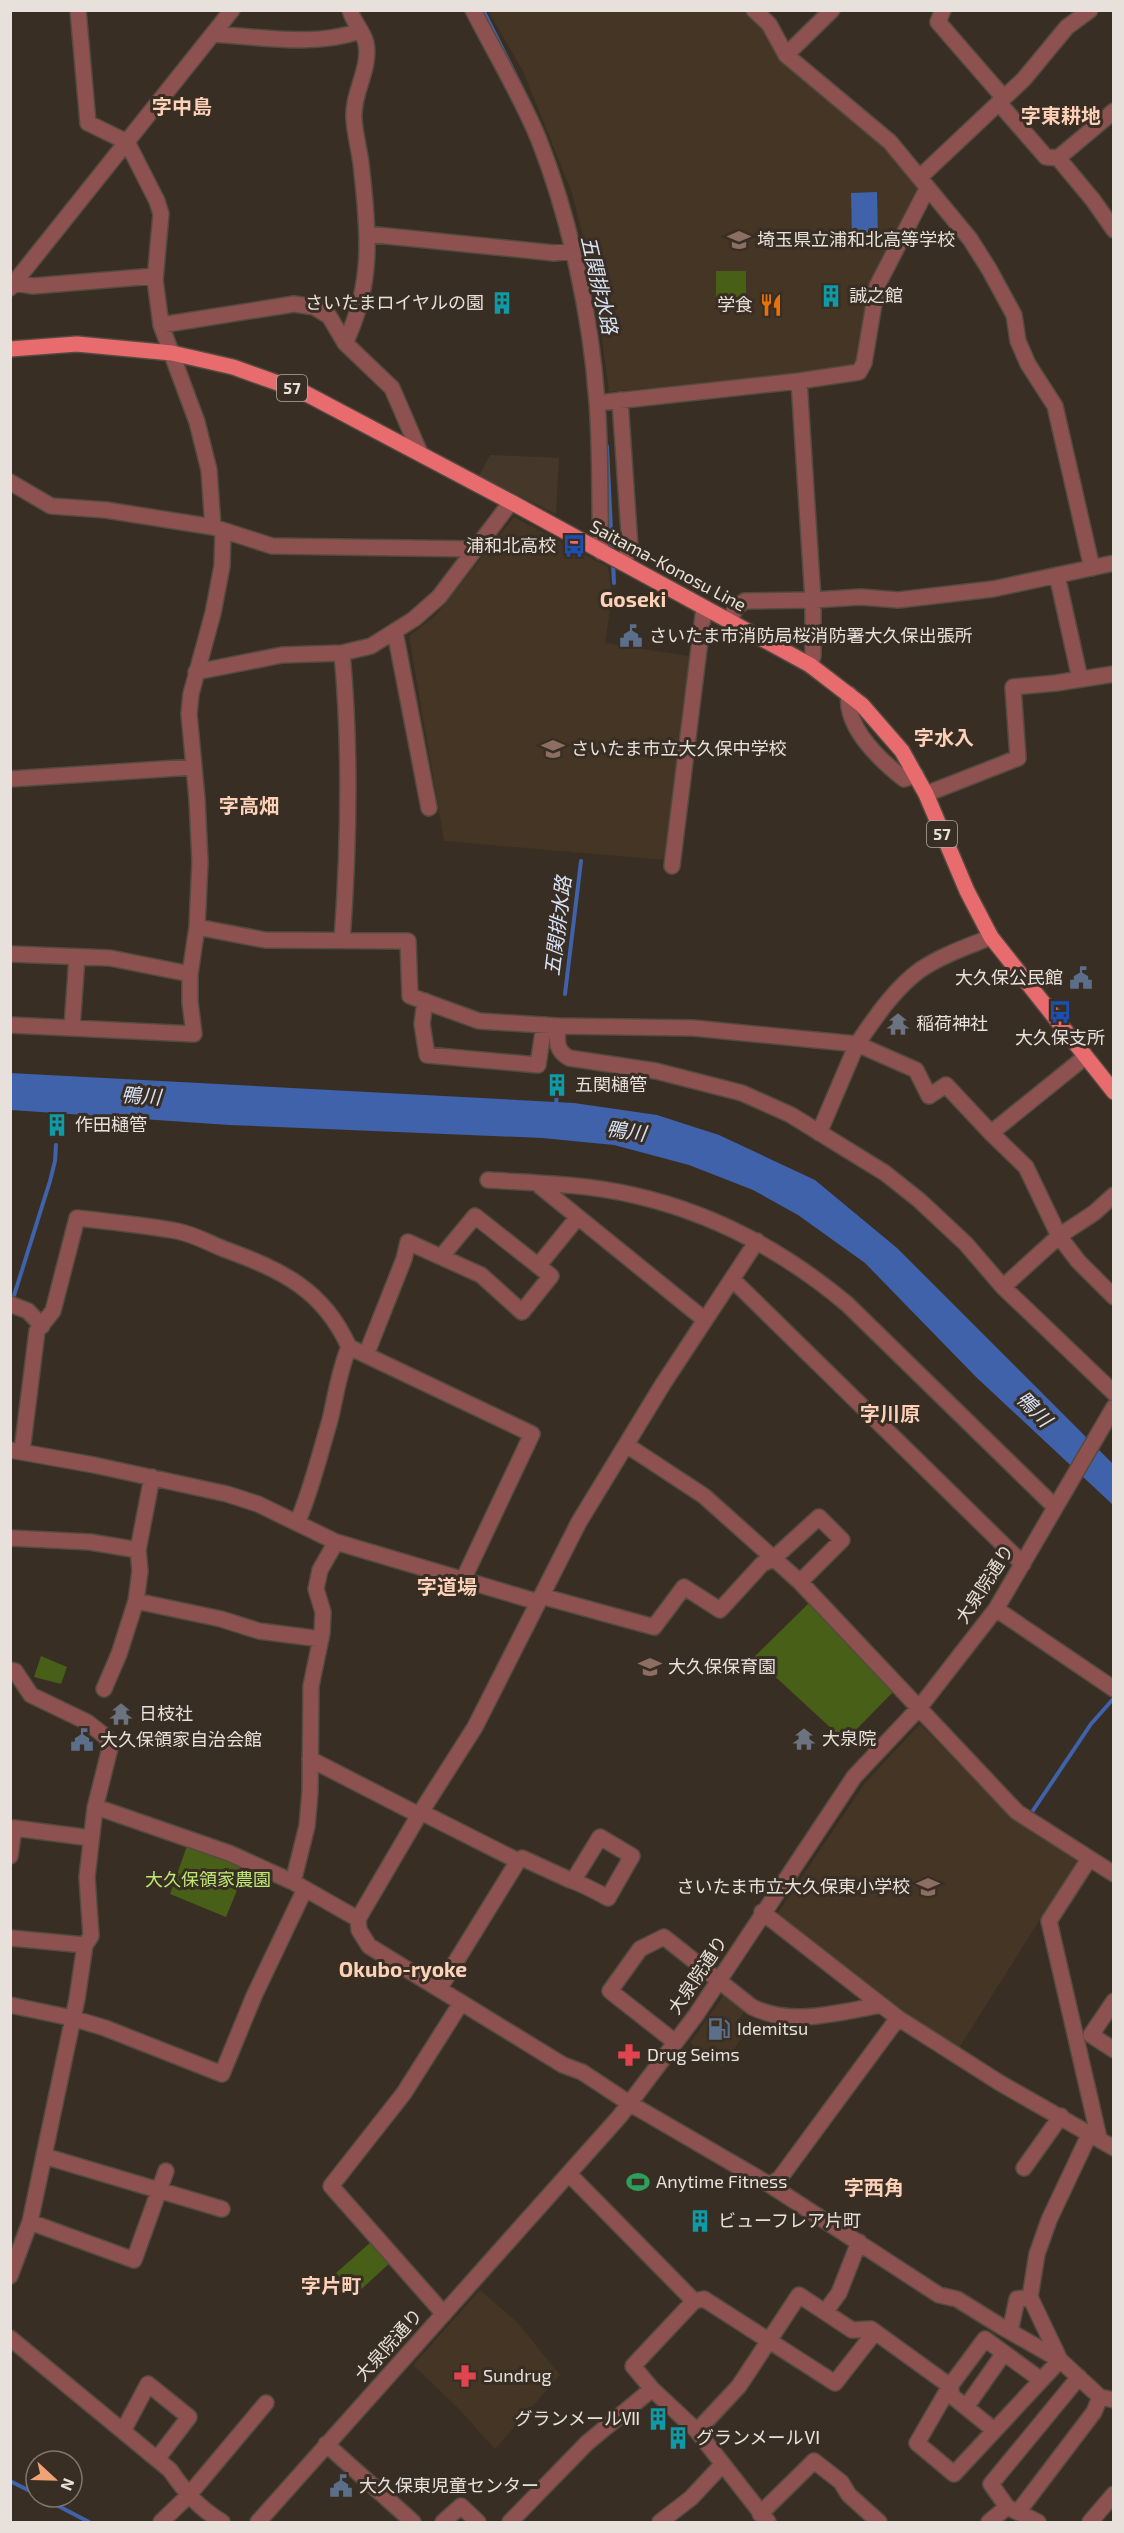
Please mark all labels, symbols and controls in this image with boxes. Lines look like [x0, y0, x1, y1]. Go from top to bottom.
district label: 字中島 [152, 94, 212, 118]
district label: 字東耕地 [1021, 103, 1101, 127]
school or university icon: 埼玉県立浦和北高等学校 [726, 227, 752, 253]
place label: 埼玉県立浦和北高等学校 [757, 228, 955, 250]
water label: 五関排水路 [577, 233, 623, 338]
building icon: 誠之館 [818, 283, 844, 309]
place label: 誠之館 [849, 284, 903, 306]
building icon: さいたまロイヤルの園 [489, 290, 515, 316]
place label: さいたまロイヤルの園 [305, 291, 484, 313]
restaurant icon: 学食 [758, 292, 784, 318]
place label: 学食 [717, 293, 753, 315]
road number: 57 [277, 375, 307, 401]
street label: Saitama-Konosu Line [587, 515, 750, 616]
bus stop icon: 浦和北高校 [561, 533, 587, 559]
place label: 浦和北高校 [466, 534, 556, 556]
district label: Goseki [600, 586, 666, 611]
public building icon: さいたま市消防局桜消防署大久保出張所 [618, 623, 644, 649]
place label: さいたま市消防局桜消防署大久保出張所 [649, 624, 972, 646]
district label: 字水入 [914, 725, 974, 749]
school or university icon: さいたま市立大久保中学校 [540, 736, 566, 762]
place label: さいたま市立大久保中学校 [571, 737, 786, 759]
district label: 字高畑 [219, 793, 279, 817]
road number: 57 [927, 821, 957, 847]
water label: 五関排水路 [539, 873, 575, 977]
public building icon: 大久保公民館 [1068, 965, 1094, 991]
place label: 大久保公民館 [955, 966, 1063, 988]
bus stop icon: 大久保支所 [1047, 999, 1073, 1025]
temple icon: 稲荷神社 [885, 1011, 911, 1037]
place label: 稲荷神社 [916, 1012, 988, 1034]
place label: 大久保支所 [1015, 1026, 1105, 1048]
building icon: 五関樋管 [544, 1072, 570, 1098]
place label: 五関樋管 [575, 1073, 647, 1095]
water label: 鴨川 [120, 1082, 164, 1109]
building icon: 作田樋管 [44, 1112, 70, 1138]
place label: 作田樋管 [75, 1113, 147, 1135]
water label: 鴨川 [605, 1115, 650, 1145]
water label: 鴨川 [1012, 1386, 1059, 1432]
district label: 字川原 [860, 1401, 920, 1425]
street label: 大泉院通り [950, 1540, 1018, 1627]
district label: 字道場 [417, 1574, 477, 1598]
school or university icon: 大久保保育園 [637, 1654, 663, 1680]
place label: 大久保保育園 [668, 1655, 776, 1677]
temple icon: 日枝社 [108, 1701, 134, 1727]
place label: 日枝社 [139, 1702, 193, 1724]
temple icon: 大泉院 [791, 1726, 817, 1752]
public building icon: 大久保領家自治会館 [69, 1727, 95, 1753]
place label: 大泉院 [822, 1727, 876, 1749]
place label: 大久保領家自治会館 [100, 1728, 262, 1750]
park label: 大久保領家農園 [145, 1868, 271, 1890]
school or university icon: さいたま市立大久保東小学校 [915, 1874, 941, 1900]
place label: さいたま市立大久保東小学校 [677, 1875, 910, 1897]
street label: 大泉院通り [663, 1931, 731, 2018]
district label: Okubo-ryoke [339, 1956, 467, 1982]
fuel station icon: Idemitsu [706, 2016, 732, 2042]
place label: Idemitsu [737, 2017, 808, 2039]
pharmacy icon: Drug Seims [616, 2042, 642, 2068]
place label: Drug Seims [647, 2043, 740, 2065]
sports icon: Anytime Fitness [625, 2169, 651, 2195]
place label: Anytime Fitness [656, 2170, 787, 2192]
district label: 字西角 [844, 2175, 904, 2199]
building icon: ビューフレア片町 [687, 2208, 713, 2234]
place label: ビューフレア片町 [718, 2209, 861, 2231]
district label: 字片町 [301, 2273, 361, 2297]
street label: 大泉院通り [350, 2304, 427, 2385]
pharmacy icon: Sundrug [452, 2363, 478, 2389]
place label: Sundrug [483, 2364, 552, 2386]
building icon: グランメールⅦ [645, 2406, 671, 2432]
place label: グランメールⅦ [515, 2407, 640, 2429]
building icon: グランメールⅥ [665, 2425, 691, 2451]
place label: グランメールⅥ [696, 2426, 821, 2448]
north arrow [24, 2449, 84, 2509]
public building icon: 大久保東児童センター [328, 2473, 354, 2499]
place label: 大久保東児童センター [359, 2474, 539, 2496]
text: N [57, 2476, 79, 2494]

